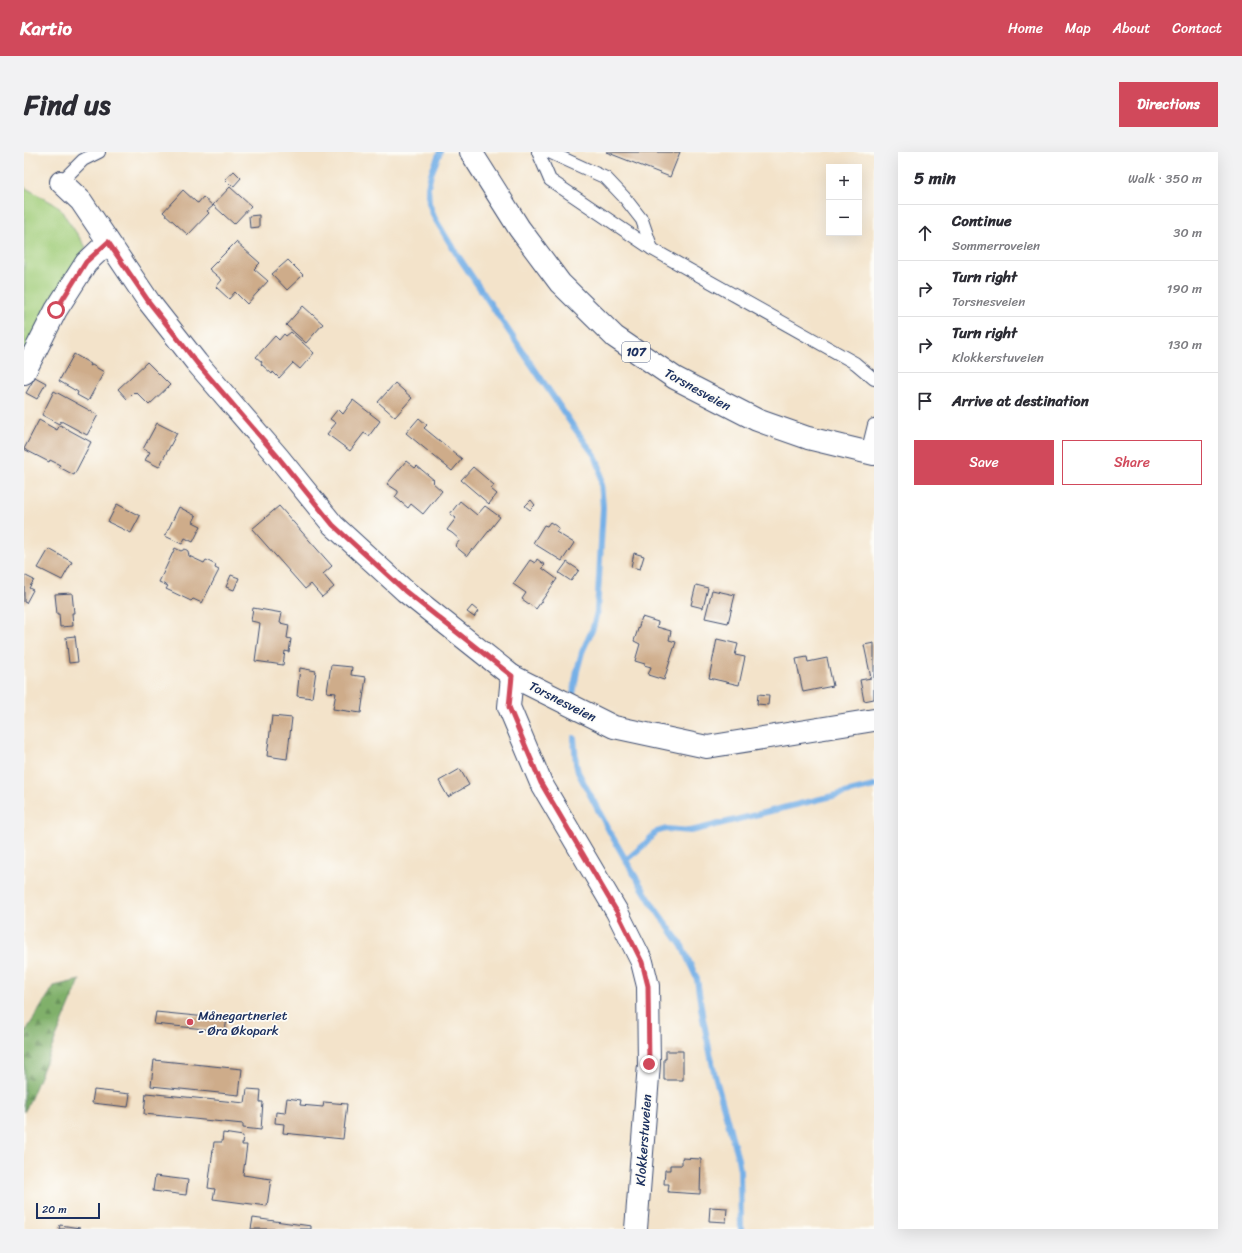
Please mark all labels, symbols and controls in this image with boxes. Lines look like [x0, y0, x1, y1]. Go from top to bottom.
text: Kartio [20, 12, 72, 45]
text: Home [1008, 16, 1043, 41]
text: Map [1065, 16, 1091, 41]
text: About [1113, 16, 1150, 41]
text: Contact [1172, 16, 1222, 41]
text: Find us [24, 80, 111, 129]
button: Directions [1119, 82, 1218, 127]
text: 5 min [914, 163, 956, 193]
map controls [826, 164, 862, 236]
button: + [826, 164, 862, 200]
text: Walk · 350 m [1128, 167, 1202, 190]
button: − [826, 200, 862, 236]
text: Continue [952, 208, 1012, 234]
text: 30 m [1173, 221, 1202, 244]
icon: ahead [914, 222, 936, 244]
text: Sommerroveien [952, 234, 1040, 257]
text: Turn right [952, 264, 1017, 290]
text: 190 m [1167, 277, 1202, 300]
icon: right [914, 278, 936, 300]
text: Torsnesveien [952, 290, 1025, 313]
route start [47, 301, 65, 319]
text: Turn right [952, 320, 1017, 346]
text: 130 m [1168, 333, 1202, 356]
icon: right [914, 334, 936, 356]
road number: 107 [622, 342, 650, 362]
text: Klokkerstuveien [952, 346, 1044, 369]
street label: Torsnesveien [660, 362, 735, 417]
text: Arrive at destination [952, 388, 1089, 414]
icon: arrive [914, 390, 936, 412]
button: Save [914, 440, 1054, 485]
button: Share [1062, 440, 1202, 485]
street label: Torsnesveien [525, 675, 601, 728]
place label: Månegartneriet - Øra Økopark [198, 1004, 288, 1042]
marker: Månegartneriet - Øra Økopark [185, 1017, 195, 1027]
route end [640, 1055, 658, 1073]
street label: Klokkerstuveien [629, 1093, 658, 1187]
text: 20 m [42, 1200, 67, 1219]
scale bar [36, 1201, 100, 1220]

